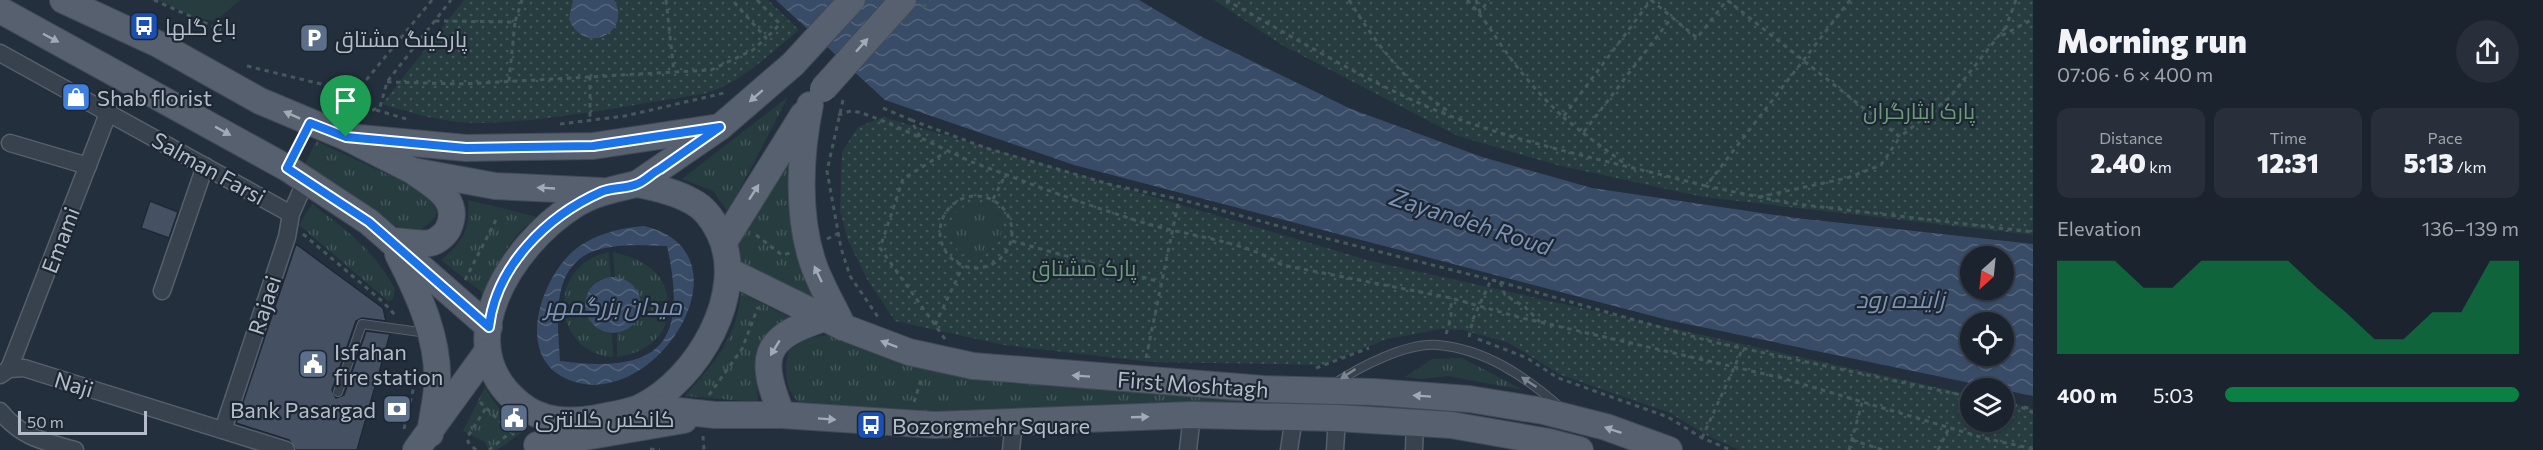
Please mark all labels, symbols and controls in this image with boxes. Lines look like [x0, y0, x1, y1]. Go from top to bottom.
bus stop icon: باغ گلها [128, 10, 160, 42]
place label: باغ گلها [165, 13, 236, 42]
text: Morning run [2057, 19, 2247, 60]
button: share [2456, 20, 2519, 83]
parking icon: پارکینگ مشتاق [298, 22, 330, 54]
place label: پارکینگ مشتاق [335, 25, 467, 54]
one-way arrow [43, 33, 60, 43]
one-way arrow [855, 38, 869, 53]
text: 07:06 · 6 × 400 m [2057, 62, 2213, 86]
pin [320, 75, 371, 137]
shop icon: Shab florist [60, 81, 92, 113]
place label: Shab florist [97, 84, 212, 111]
icon: arrive [329, 84, 362, 117]
one-way arrow [749, 89, 764, 103]
park label: پارک ایثارگران [1863, 97, 1975, 126]
one-way arrow [283, 111, 300, 120]
street label: Salman Farsi [148, 126, 270, 210]
one-way arrow [214, 126, 231, 136]
text: Distance [2099, 128, 2163, 147]
text: Time [2270, 128, 2306, 147]
text: Pace [2428, 128, 2462, 147]
text: 2.40 [2090, 147, 2146, 178]
text: 12:31 [2257, 147, 2319, 178]
text: 5:13 [2404, 147, 2454, 178]
text: km [2146, 157, 2172, 176]
text: /km [2454, 157, 2486, 176]
water label: Zayandeh Roud [1385, 181, 1557, 261]
one-way arrow [536, 184, 555, 193]
one-way arrow [748, 184, 759, 200]
street label: Emami [35, 203, 85, 277]
text: Elevation [2057, 216, 2142, 240]
text: 136–139 m [2422, 216, 2519, 240]
north arrow [1960, 246, 2014, 300]
map controls [1960, 246, 2014, 432]
park label: پارک مشتاق [1032, 254, 1136, 283]
one-way arrow [813, 264, 823, 282]
street label: Rajaei [242, 272, 286, 338]
water label: زاینده رود [1856, 284, 1947, 314]
water label: میدان بزرگمهر [541, 291, 682, 321]
button: locate [1960, 312, 2014, 366]
place label: Isfahan fire station [334, 338, 443, 390]
one-way arrow [880, 339, 898, 349]
one-way arrow [769, 340, 780, 356]
public building icon: Isfahan fire station [297, 348, 329, 380]
street label: Naji [51, 365, 97, 403]
street label: First Moshtagh [1117, 365, 1269, 403]
one-way arrow [1340, 369, 1356, 380]
one-way arrow [1071, 372, 1090, 381]
one-way arrow [1522, 376, 1538, 388]
button: layers [1960, 378, 2014, 432]
text: 400 m [2057, 383, 2117, 407]
text: 5:03 [2153, 383, 2194, 407]
one-way arrow [1413, 391, 1432, 401]
bank icon: Bank Pasargad [381, 393, 413, 425]
place label: Bank Pasargad [230, 396, 376, 423]
public building icon: کانکس کلانتری [498, 402, 530, 434]
place label: کانکس کلانتری [535, 405, 674, 433]
scale bar [18, 408, 147, 436]
bus stop icon: Bozorgmehr Square [855, 409, 887, 441]
text: 50 m [27, 412, 64, 431]
place label: Bozorgmehr Square [892, 412, 1090, 439]
one-way arrow [1131, 412, 1150, 421]
one-way arrow [817, 414, 836, 424]
one-way arrow [1604, 425, 1622, 435]

